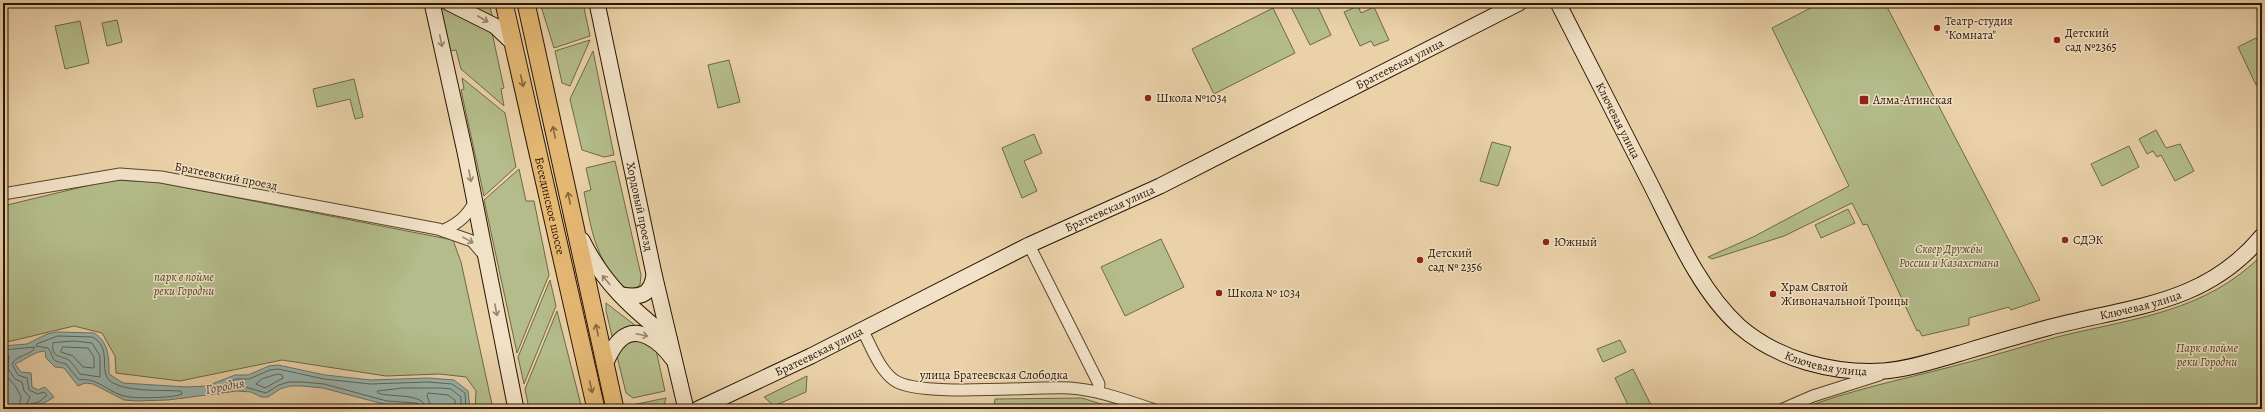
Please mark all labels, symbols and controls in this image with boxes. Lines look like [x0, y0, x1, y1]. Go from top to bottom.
place label: Театр-студия "Комната" [1945, 13, 2013, 43]
one-way arrow [477, 16, 489, 24]
marker: Театр-студия "Комната" [1932, 23, 1942, 33]
place label: Детский сад №2365 [2065, 25, 2117, 55]
one-way arrow [437, 34, 445, 47]
street label: Братеевская улица [1353, 35, 1447, 93]
marker: Детский сад №2365 [2052, 35, 2062, 45]
one-way arrow [519, 74, 527, 87]
street label: Ключевая улица [1592, 80, 1644, 162]
place label: Школа №1034 [1156, 90, 1228, 106]
place label: Алма-Атинская [1872, 92, 1953, 108]
marker: Школа №1034 [1143, 93, 1153, 103]
marker: Алма-Атинская [1858, 94, 1870, 106]
one-way arrow [550, 125, 558, 138]
street label: Бесединское шоссе [531, 155, 569, 256]
street label: Братеевский проезд [173, 158, 279, 194]
street label: Хордовый проезд [623, 160, 657, 253]
one-way arrow [466, 170, 474, 183]
street label: Братеевская улица [1062, 181, 1158, 236]
one-way arrow [564, 192, 572, 205]
place label: СДЭК [2073, 232, 2104, 248]
place label: Южный [1554, 234, 1597, 250]
marker: СДЭК [2060, 235, 2070, 245]
one-way arrow [462, 237, 474, 245]
marker: Южный [1541, 237, 1551, 247]
park label: Сквер Дружбы России и Казахстана [1899, 241, 1999, 271]
place label: Детский сад № 2356 [1428, 245, 1483, 275]
marker: Детский сад № 2356 [1415, 255, 1425, 265]
park label: парк в пойме реки Городни [153, 269, 215, 299]
one-way arrow [601, 275, 610, 285]
place label: Храм Святой Живоначальной Троицы [1781, 279, 1909, 309]
place label: Школа № 1034 [1227, 285, 1301, 301]
street label: Ключевая улица [2098, 286, 2184, 324]
marker: Школа № 1034 [1214, 288, 1224, 298]
marker: Храм Святой Живоначальной Троицы [1768, 289, 1778, 299]
one-way arrow [492, 303, 500, 316]
street label: Братеевская улица [772, 323, 866, 380]
one-way arrow [593, 324, 601, 337]
one-way arrow [636, 332, 649, 340]
park label: Парк в пойме реки Городни [2176, 340, 2239, 370]
street label: Ключевая улица [1782, 347, 1867, 379]
street label: улица Братеевская Слободка [919, 367, 1069, 383]
water label: Городня [204, 374, 246, 398]
one-way arrow [588, 380, 596, 393]

